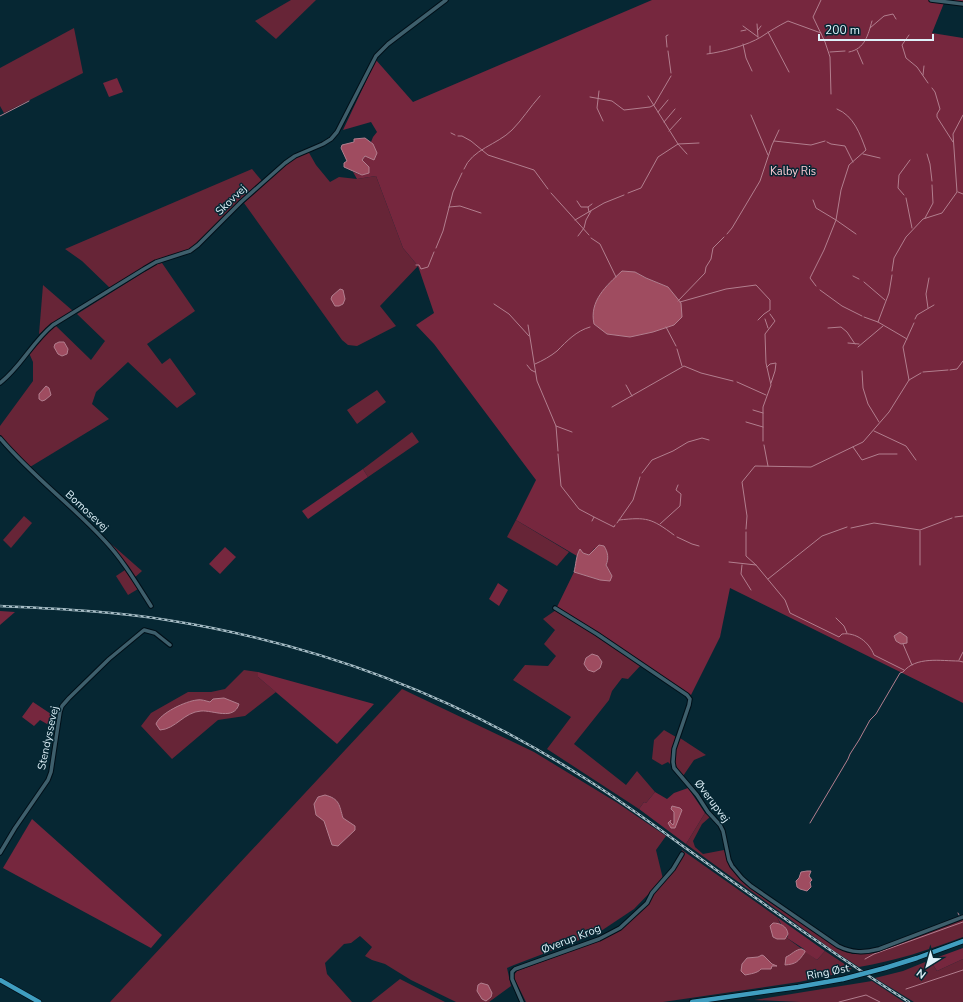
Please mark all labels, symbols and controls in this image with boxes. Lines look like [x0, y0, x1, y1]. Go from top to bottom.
scale bar [819, 16, 933, 42]
text: 200 m [825, 22, 860, 38]
park label: Kalby Ris [770, 164, 816, 179]
street label: Skovvej [212, 181, 250, 219]
street label: Bomosevej [62, 487, 112, 535]
street label: Stendyssevej [34, 705, 62, 771]
street label: Øverupvej [691, 776, 733, 826]
street label: Øverup Krog [539, 921, 603, 957]
north arrow [907, 946, 947, 986]
street label: Ring Øst [805, 961, 851, 983]
text: N [913, 965, 929, 982]

